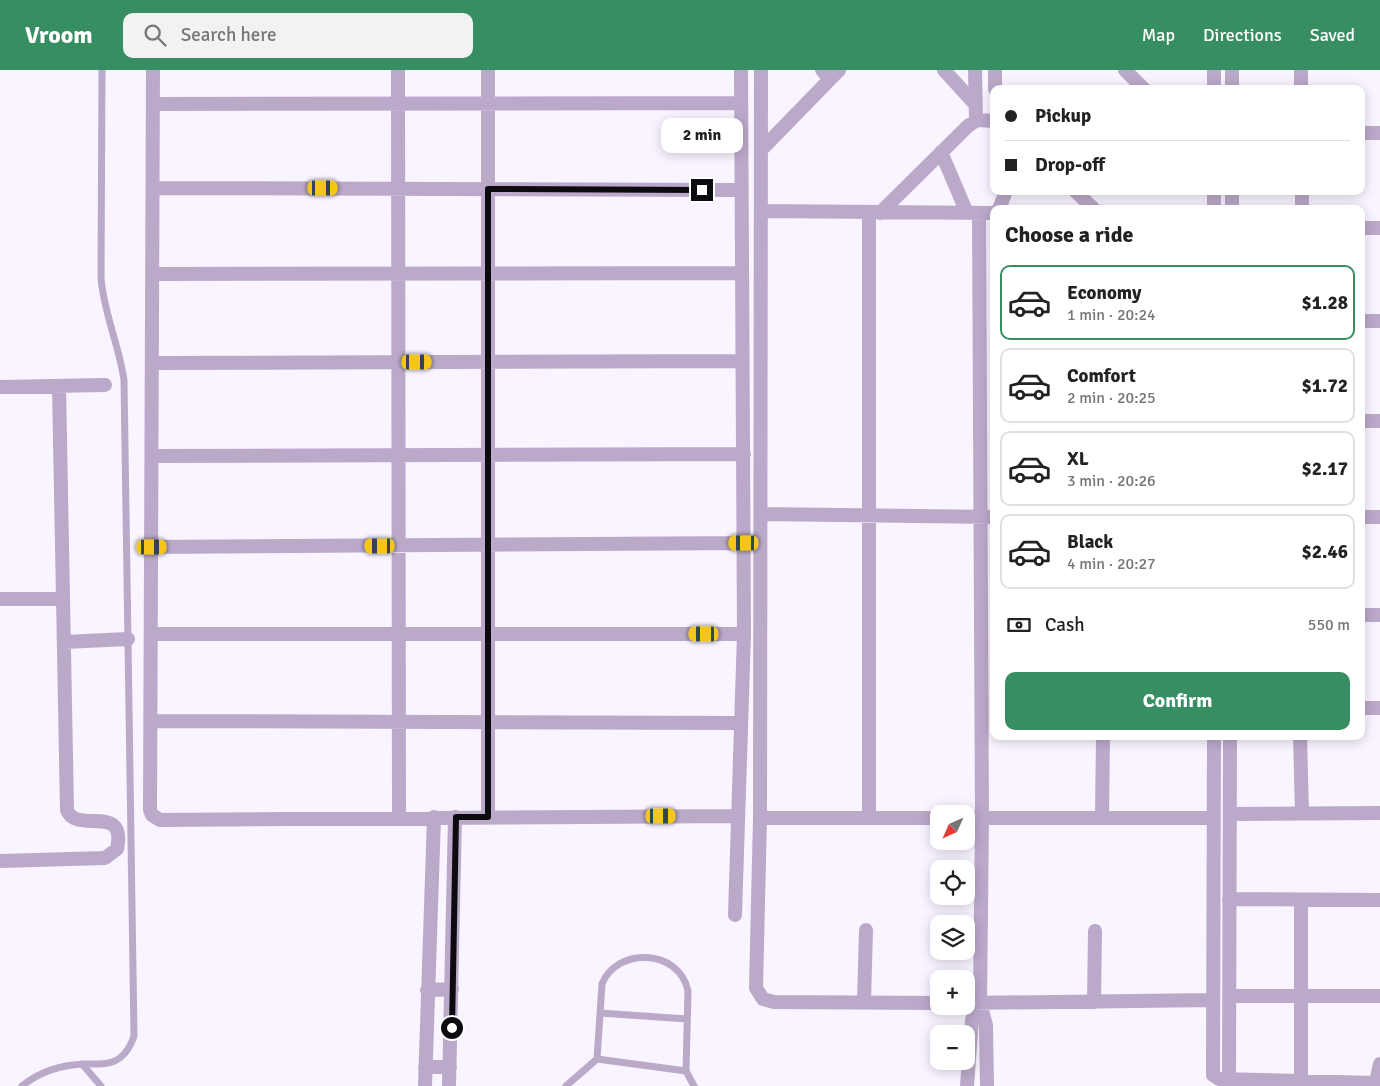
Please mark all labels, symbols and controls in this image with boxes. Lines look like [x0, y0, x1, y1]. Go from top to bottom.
search box [123, 13, 473, 58]
text: Vroom [25, 20, 93, 50]
icon: search [141, 21, 169, 49]
text: Search here [181, 23, 276, 47]
text: Map [1142, 24, 1175, 46]
text: Directions [1203, 24, 1282, 46]
text: Saved [1310, 24, 1355, 46]
text: Pickup [1035, 104, 1091, 128]
callout: 2 min [661, 118, 743, 152]
text: 2 min [683, 125, 721, 145]
text: Drop-off [1035, 153, 1105, 177]
route end [691, 179, 713, 201]
car [308, 181, 338, 196]
text: Choose a ride [1005, 221, 1133, 248]
icon: car [1007, 280, 1052, 325]
text: Economy [1067, 281, 1141, 305]
text: $1.28 [1302, 291, 1348, 315]
text: 1 min · 20:24 [1067, 305, 1156, 325]
car [402, 355, 432, 370]
icon: car [1007, 363, 1052, 408]
text: Comfort [1067, 364, 1136, 388]
text: $1.72 [1302, 374, 1348, 398]
text: 2 min · 20:25 [1067, 388, 1156, 408]
icon: car [1007, 446, 1052, 491]
text: XL [1067, 447, 1089, 471]
text: $2.17 [1302, 457, 1348, 481]
text: 3 min · 20:26 [1067, 471, 1156, 491]
icon: car [1007, 529, 1052, 574]
text: Black [1067, 530, 1113, 554]
car [729, 536, 759, 551]
car [365, 539, 395, 554]
car [137, 540, 167, 555]
text: $2.46 [1302, 540, 1348, 564]
text: 4 min · 20:27 [1067, 554, 1156, 574]
icon: cash [1005, 611, 1033, 639]
text: Cash [1045, 613, 1085, 637]
text: 550 m [1308, 615, 1350, 635]
car [689, 627, 719, 642]
button: Confirm [1005, 672, 1350, 730]
north arrow [930, 805, 975, 850]
map controls [930, 805, 975, 1070]
car [646, 809, 676, 824]
button: locate [930, 860, 975, 905]
button: layers [930, 915, 975, 960]
button: + [930, 970, 975, 1015]
route start [441, 1017, 463, 1039]
button: − [930, 1025, 975, 1070]

